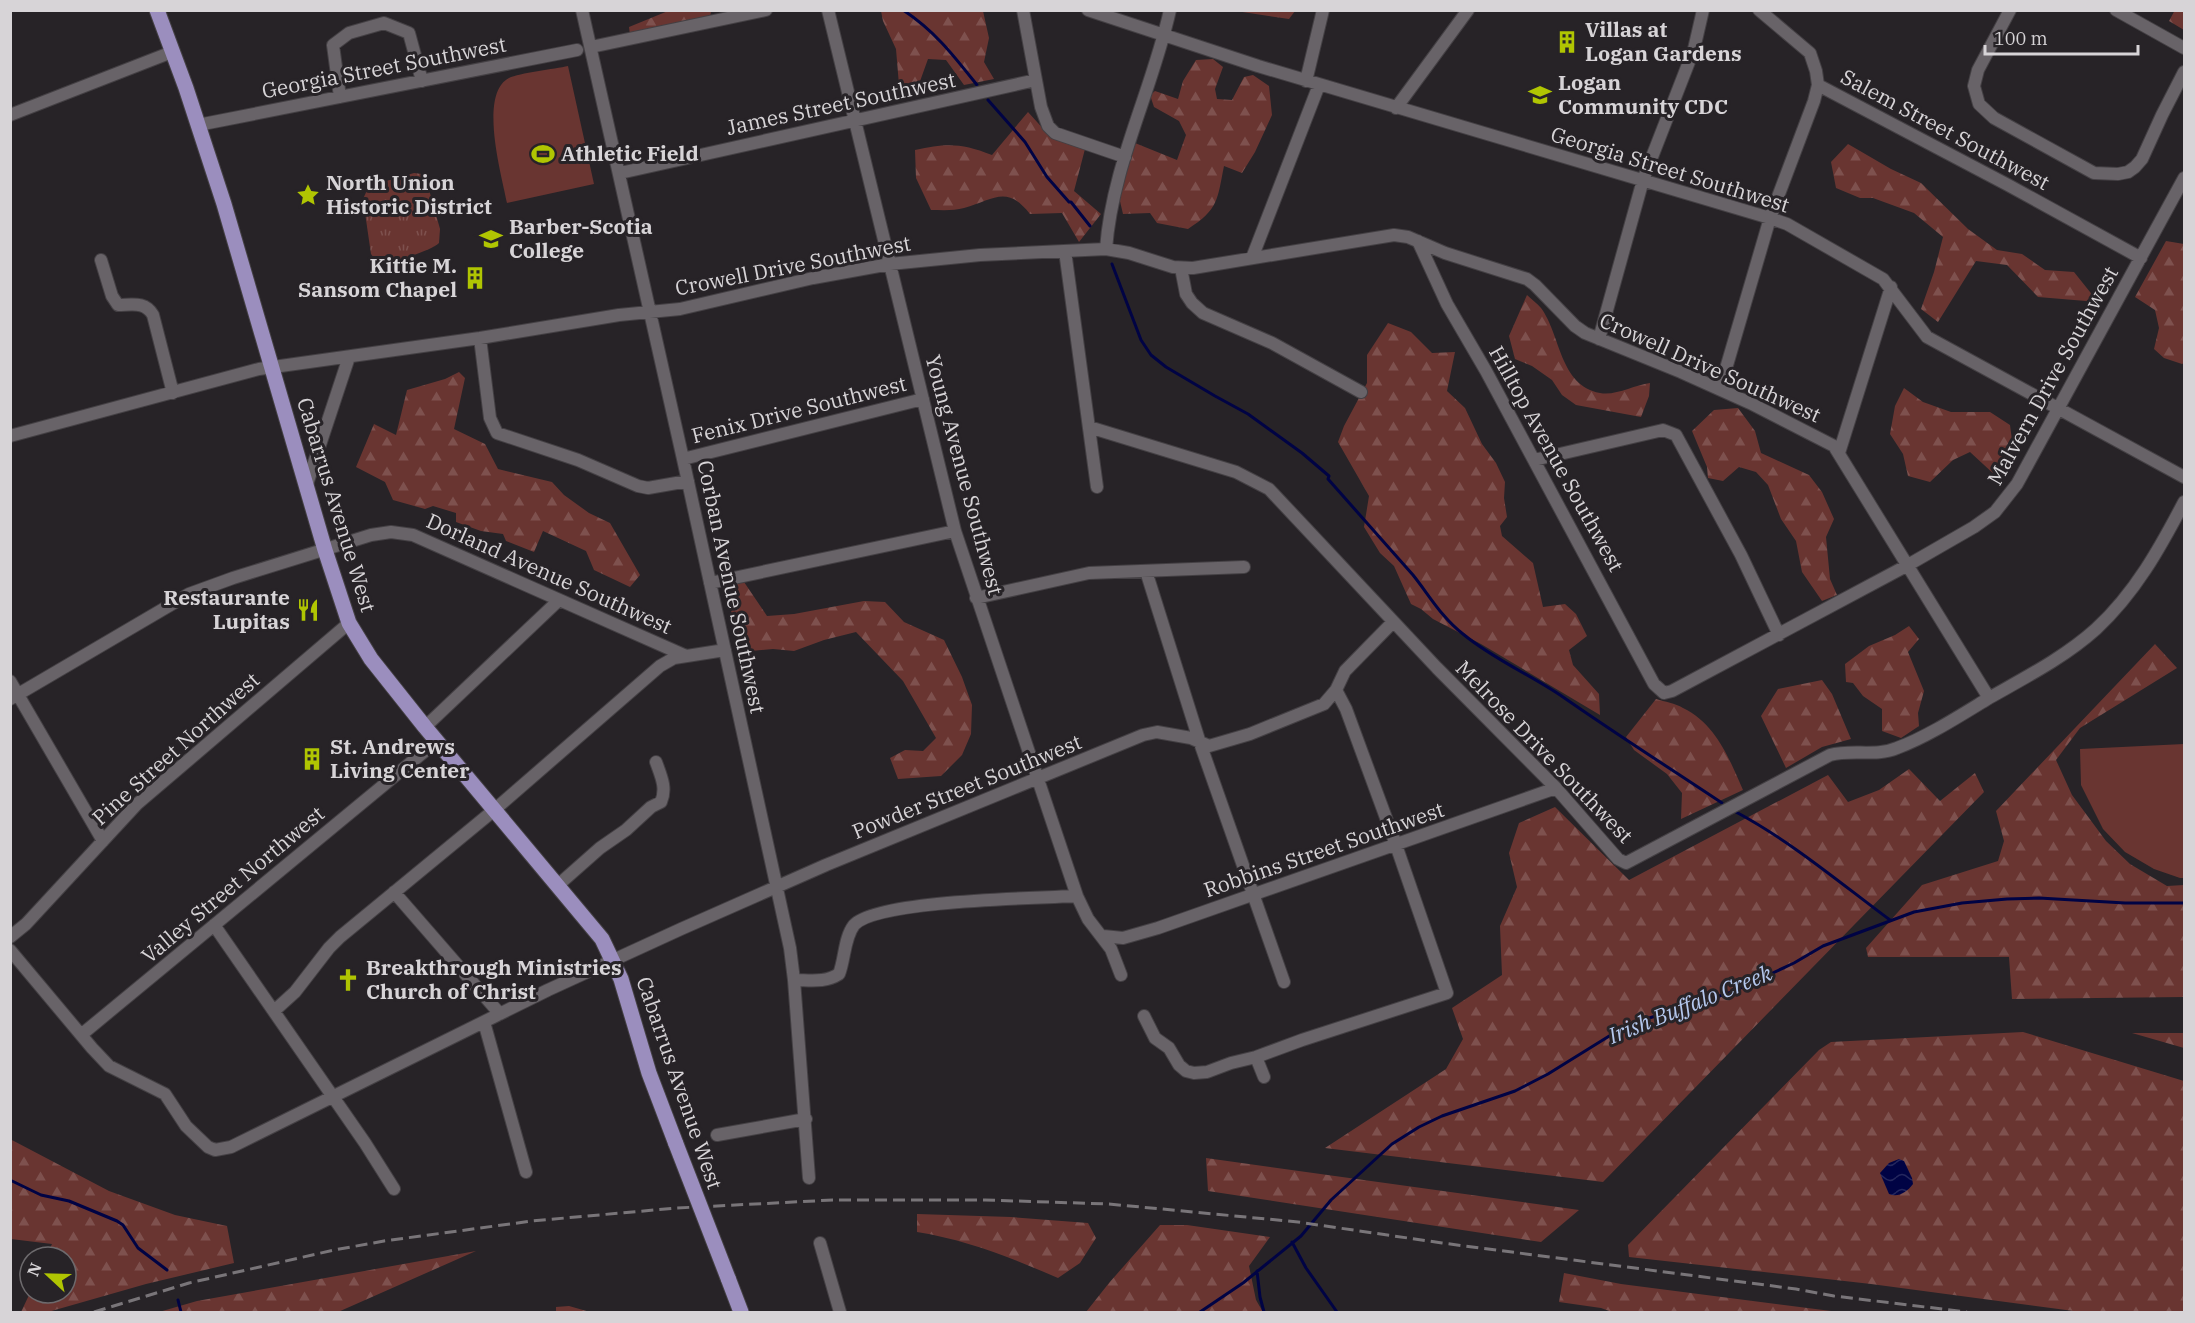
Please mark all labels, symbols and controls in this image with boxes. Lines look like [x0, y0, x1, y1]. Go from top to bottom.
place label: Villas at Logan Gardens [1585, 15, 1742, 67]
scale bar [1985, 18, 2138, 56]
text: 100 m [1994, 27, 2048, 50]
building icon: Villas at Logan Gardens [1554, 29, 1580, 55]
street label: Georgia Street Southwest [259, 30, 508, 104]
street label: Salem Street Southwest [1836, 62, 2055, 196]
street label: James Street Southwest [724, 65, 958, 141]
place label: Logan Community CDC [1558, 68, 1728, 120]
school or university icon: Logan Community CDC [1527, 82, 1553, 108]
street label: Georgia Street Southwest [1548, 119, 1793, 219]
place label: Athletic Field [561, 139, 699, 167]
sports icon: Athletic Field [530, 141, 556, 167]
place label: North Union Historic District [326, 168, 492, 220]
place icon: North Union Historic District [295, 182, 321, 208]
place label: Barber-Scotia College [509, 212, 653, 264]
school or university icon: Barber-Scotia College [478, 226, 504, 252]
street label: Crowell Drive Southwest [673, 228, 913, 302]
place label: Kittie M. Sansom Chapel [298, 251, 457, 303]
street label: Malvern Drive Southwest [1980, 261, 2124, 490]
building icon: Kittie M. Sansom Chapel [462, 265, 488, 291]
street label: Crowell Drive Southwest [1595, 306, 1826, 429]
street label: Hilltop Avenue Southwest [1483, 341, 1631, 576]
street label: Young Avenue Southwest [919, 352, 1011, 598]
street label: Fenix Drive Southwest [688, 369, 909, 449]
street label: Cabarrus Avenue West [291, 394, 383, 615]
street label: Corban Avenue Southwest [691, 458, 773, 716]
street label: Dorland Avenue Southwest [422, 506, 677, 640]
place label: Restaurante Lupitas [163, 583, 290, 635]
restaurant icon: Restaurante Lupitas [295, 597, 321, 623]
street label: Melrose Drive Southwest [1450, 654, 1639, 849]
street label: Pine Street Northwest [86, 666, 265, 831]
street label: Powder Street Southwest [848, 727, 1086, 845]
place label: St. Andrews Living Center [330, 732, 470, 784]
building icon: St. Andrews Living Center [299, 746, 325, 772]
street label: Robbins Street Southwest [1200, 795, 1447, 903]
street label: Valley Street Northwest [135, 799, 330, 969]
place label: Breakthrough Ministries Church of Christ [366, 953, 622, 1005]
water label: Irish Buffalo Creek [1603, 957, 1776, 1050]
church icon: Breakthrough Ministries Church of Christ [335, 967, 361, 993]
street label: Cabarrus Avenue West [630, 973, 729, 1193]
north arrow [18, 1245, 78, 1305]
text: N [22, 1260, 46, 1279]

